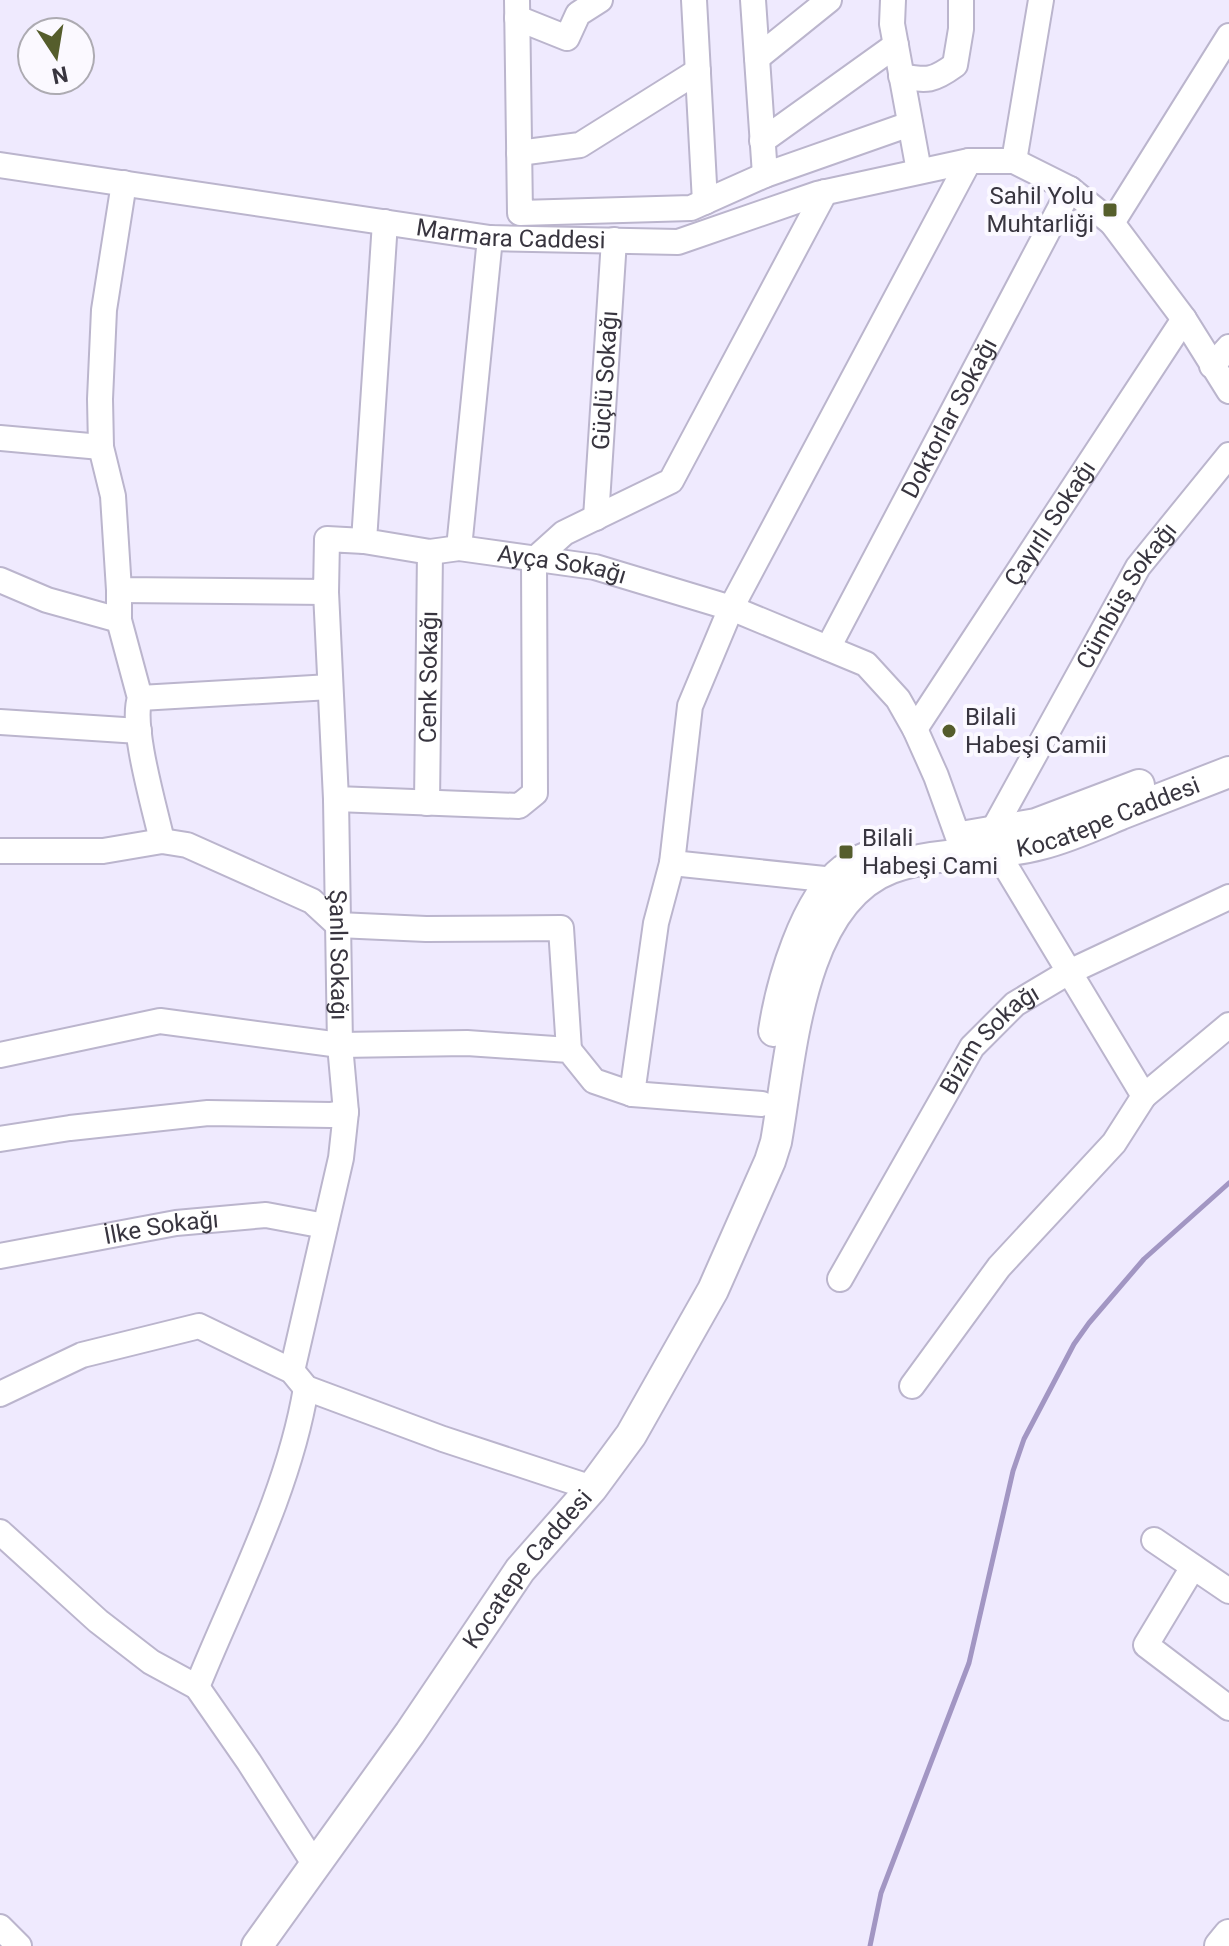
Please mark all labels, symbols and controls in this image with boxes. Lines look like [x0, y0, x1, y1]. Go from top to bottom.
north arrow [16, 16, 96, 96]
text: N [50, 61, 70, 89]
place label: Sahil Yolu Muhtarliği [987, 182, 1094, 238]
marker: Sahil Yolu Muhtarliği [1101, 201, 1119, 219]
street label: Marmara Caddesi [414, 213, 606, 254]
street label: Güçlü Sokağı [586, 310, 623, 451]
street label: Doktorlar Sokağı [896, 333, 1003, 503]
street label: Çayırlı Sokağı [999, 455, 1101, 591]
street label: Cümbüş Sokağı [1071, 517, 1182, 674]
street label: Ayça Sokağı [496, 540, 630, 590]
street label: Cenk Sokağı [414, 611, 443, 743]
place label: Bilali Habeşi Camii [965, 703, 1107, 759]
marker: Bilali Habeşi Camii [940, 722, 958, 740]
street label: Kocatepe Caddesi [1014, 771, 1204, 863]
place label: Bilali Habeşi Cami [862, 824, 998, 880]
marker: Bilali Habeşi Cami [837, 843, 855, 861]
street label: Şanlı Sokağı [323, 889, 354, 1021]
street label: Bizim Sokağı [934, 979, 1044, 1099]
street label: İlke Sokağı [102, 1205, 220, 1250]
street label: Kocatepe Caddesi [457, 1484, 598, 1654]

